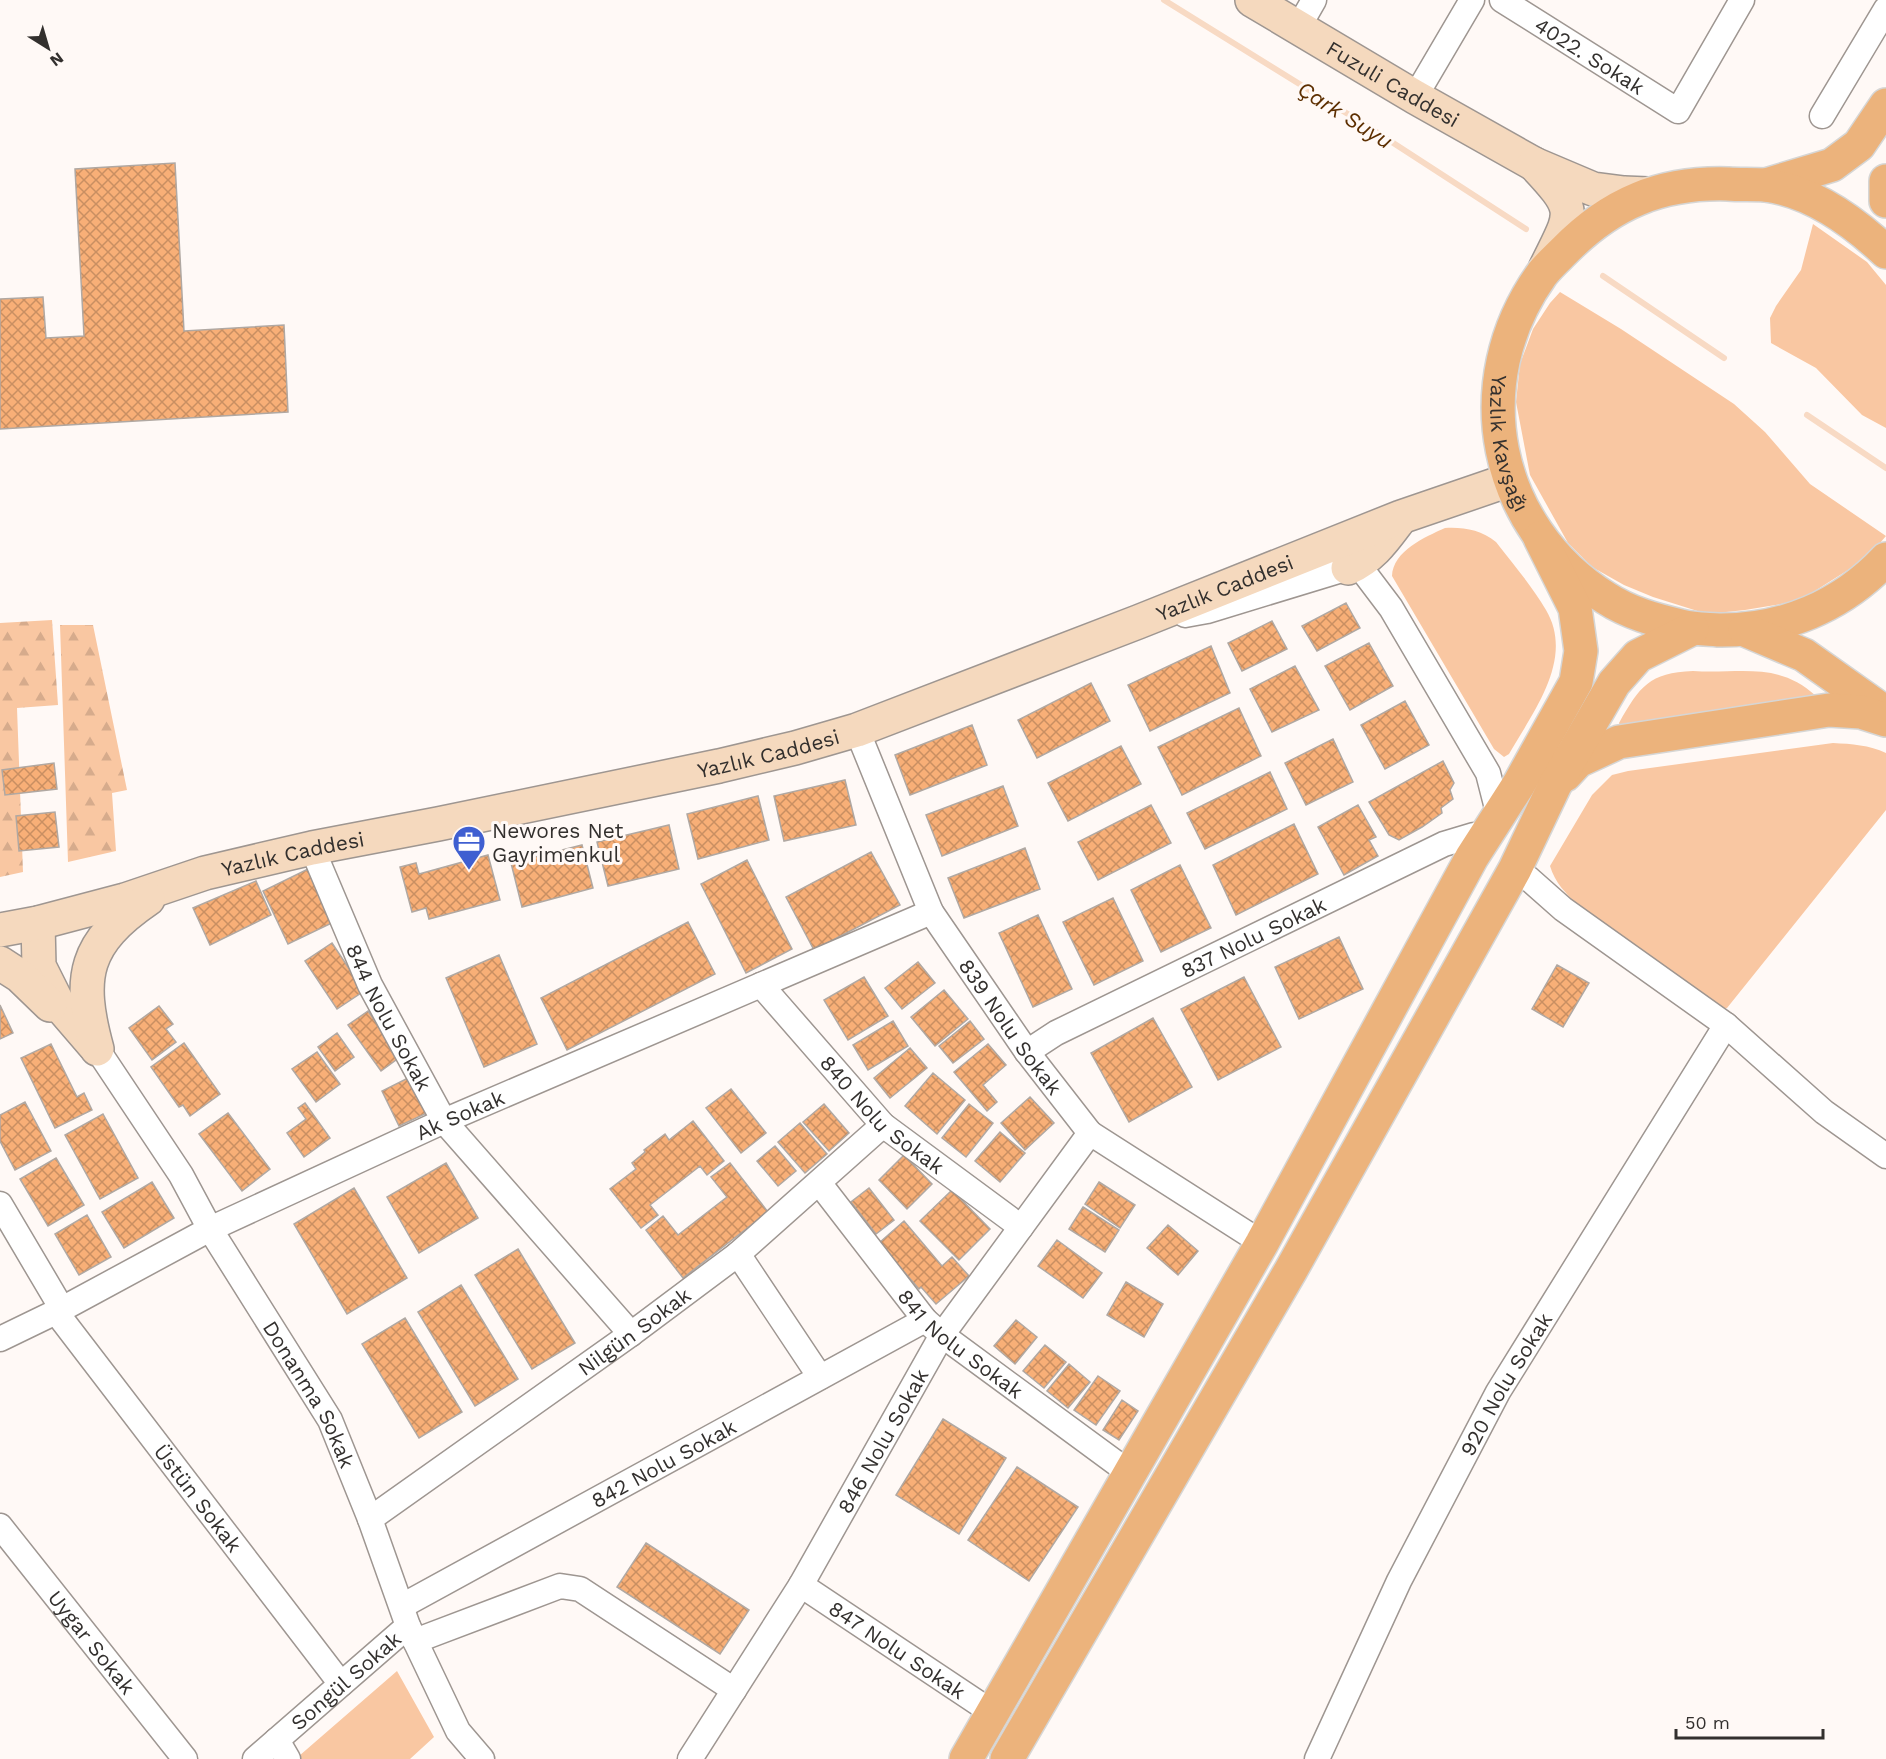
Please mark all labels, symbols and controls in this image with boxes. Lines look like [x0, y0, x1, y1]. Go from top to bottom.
street label: 4022. Sokak [1531, 12, 1649, 99]
north arrow [18, 18, 78, 78]
street label: Fuzuli Caddesi [1322, 35, 1464, 132]
text: N [46, 48, 67, 71]
water label: Çark Suyu [1293, 76, 1397, 154]
street label: Yazlık Kavşağı [1486, 373, 1535, 516]
street label: Yazlık Caddesi [1152, 549, 1297, 626]
street label: Yazlık Caddesi [695, 723, 842, 783]
place label: Newores Net Gayrimenkul [492, 818, 624, 867]
office icon: Newores Net Gayrimenkul [451, 824, 487, 871]
street label: Yazlık Caddesi [219, 826, 366, 881]
street label: 837 Nolu Sokak [1177, 891, 1330, 983]
street label: 844 Nolu Sokak [341, 940, 437, 1095]
street label: 839 Nolu Sokak [954, 954, 1068, 1099]
street label: 840 Nolu Sokak [815, 1050, 949, 1179]
street label: Ak Sokak [412, 1084, 508, 1145]
street label: Nilgün Sokak [573, 1282, 695, 1380]
street label: 841 Nolu Sokak [893, 1284, 1028, 1403]
street label: 920 Nolu Sokak [1454, 1308, 1557, 1460]
street label: Donanma Sokak [258, 1316, 361, 1472]
street label: 846 Nolu Sokak [832, 1364, 933, 1517]
street label: 842 Nolu Sokak [587, 1413, 740, 1513]
street label: Üstün Sokak [149, 1439, 248, 1557]
street label: Uygar Sokak [43, 1585, 141, 1699]
street label: 847 Nolu Sokak [824, 1595, 971, 1704]
street label: Songül Sokak [285, 1626, 406, 1735]
scale bar [1676, 1702, 1823, 1740]
text: 50 m [1685, 1712, 1730, 1733]

